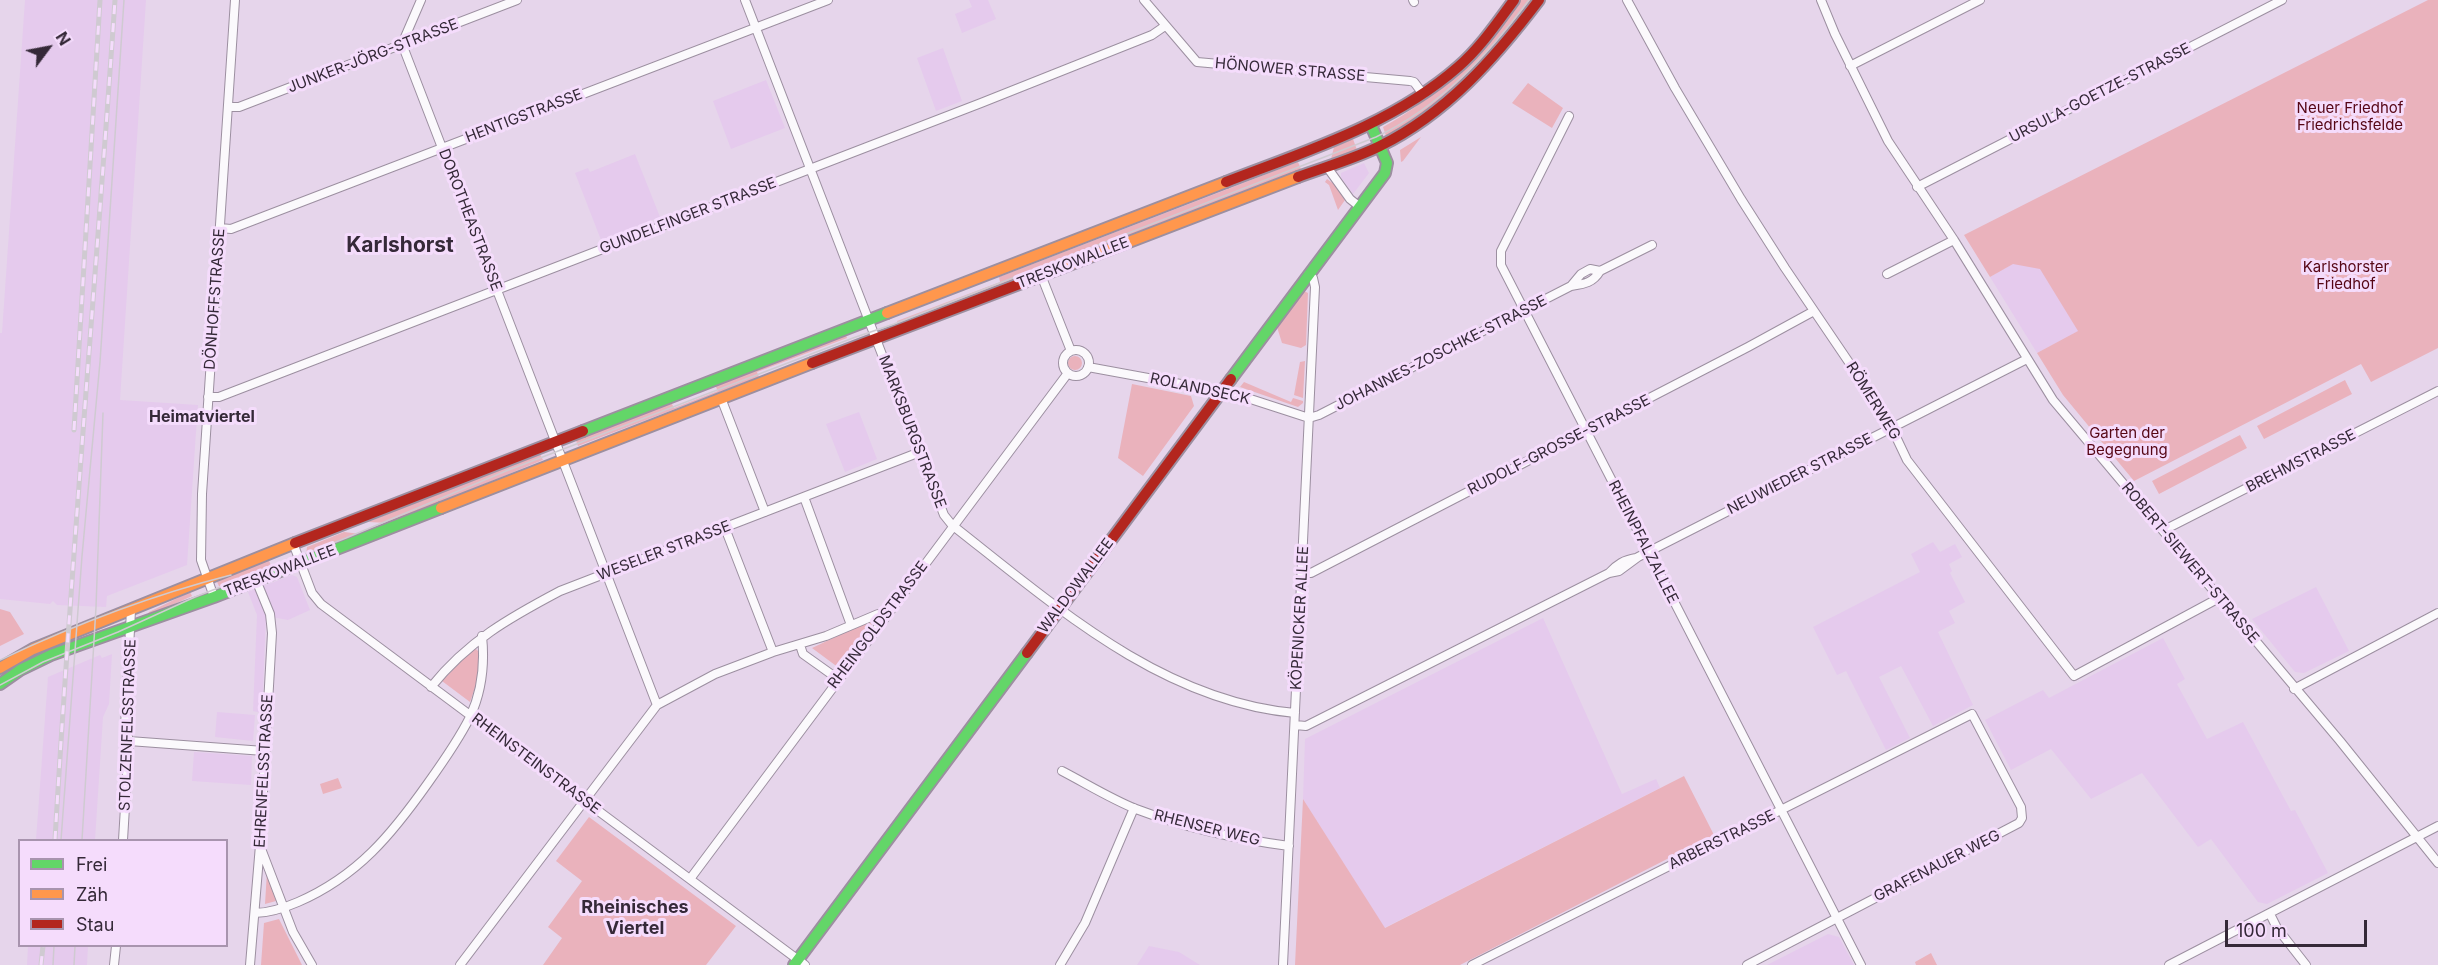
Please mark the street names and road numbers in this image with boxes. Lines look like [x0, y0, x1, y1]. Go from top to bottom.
street label: JUNKER-JÖRG-STRASSE [285, 15, 461, 97]
street label: URSULA-GOETZE-STRASSE [2006, 39, 2194, 147]
street label: HÖNOWER STRASSE [1214, 54, 1366, 86]
street label: HENTIGSTRASSE [463, 85, 585, 147]
street label: DOROTHEASTRASSE [435, 146, 505, 294]
street label: GUNDELFINGER STRASSE [597, 174, 779, 258]
street label: DÖNHOFFSTRASSE [201, 228, 229, 370]
street label: TRESKOWALLEE [1015, 233, 1131, 293]
street label: JOHANNES-ZOSCHKE-STRASSE [1332, 292, 1550, 414]
street label: MARKSBURGSTRASSE [874, 353, 950, 511]
street label: RÖMERWEG [1842, 359, 1904, 443]
street label: ROLANDSECK [1148, 370, 1252, 408]
street label: RUDOLF-GROSSE-STRASSE [1465, 391, 1653, 499]
street label: BREHMSTRASSE [2243, 426, 2359, 496]
street label: NEUWIEDER STRASSE [1724, 430, 1876, 518]
street label: RHEINPFALZALLEE [1604, 477, 1682, 607]
street label: ROBERT-SIEWERT-STRASSE [2117, 479, 2263, 647]
street label: WESELER STRASSE [595, 517, 733, 585]
street label: WALDOWALLEE [1034, 535, 1118, 637]
street label: TRESKOWALLEE [222, 541, 338, 601]
street label: KÖPENICKER ALLEE [1287, 546, 1313, 690]
street label: RHEINGOLDSTRASSE [824, 558, 932, 692]
street label: STOLZENFELSSTRASSE [116, 639, 140, 811]
street label: EHRENFELSSTRASSE [251, 694, 277, 848]
street label: RHEINSTEINSTRASSE [468, 710, 604, 818]
street label: RHENSER WEG [1152, 806, 1262, 850]
street label: ARBERSTRASSE [1666, 806, 1778, 874]
street label: GRAFENAUER WEG [1871, 826, 2003, 906]

